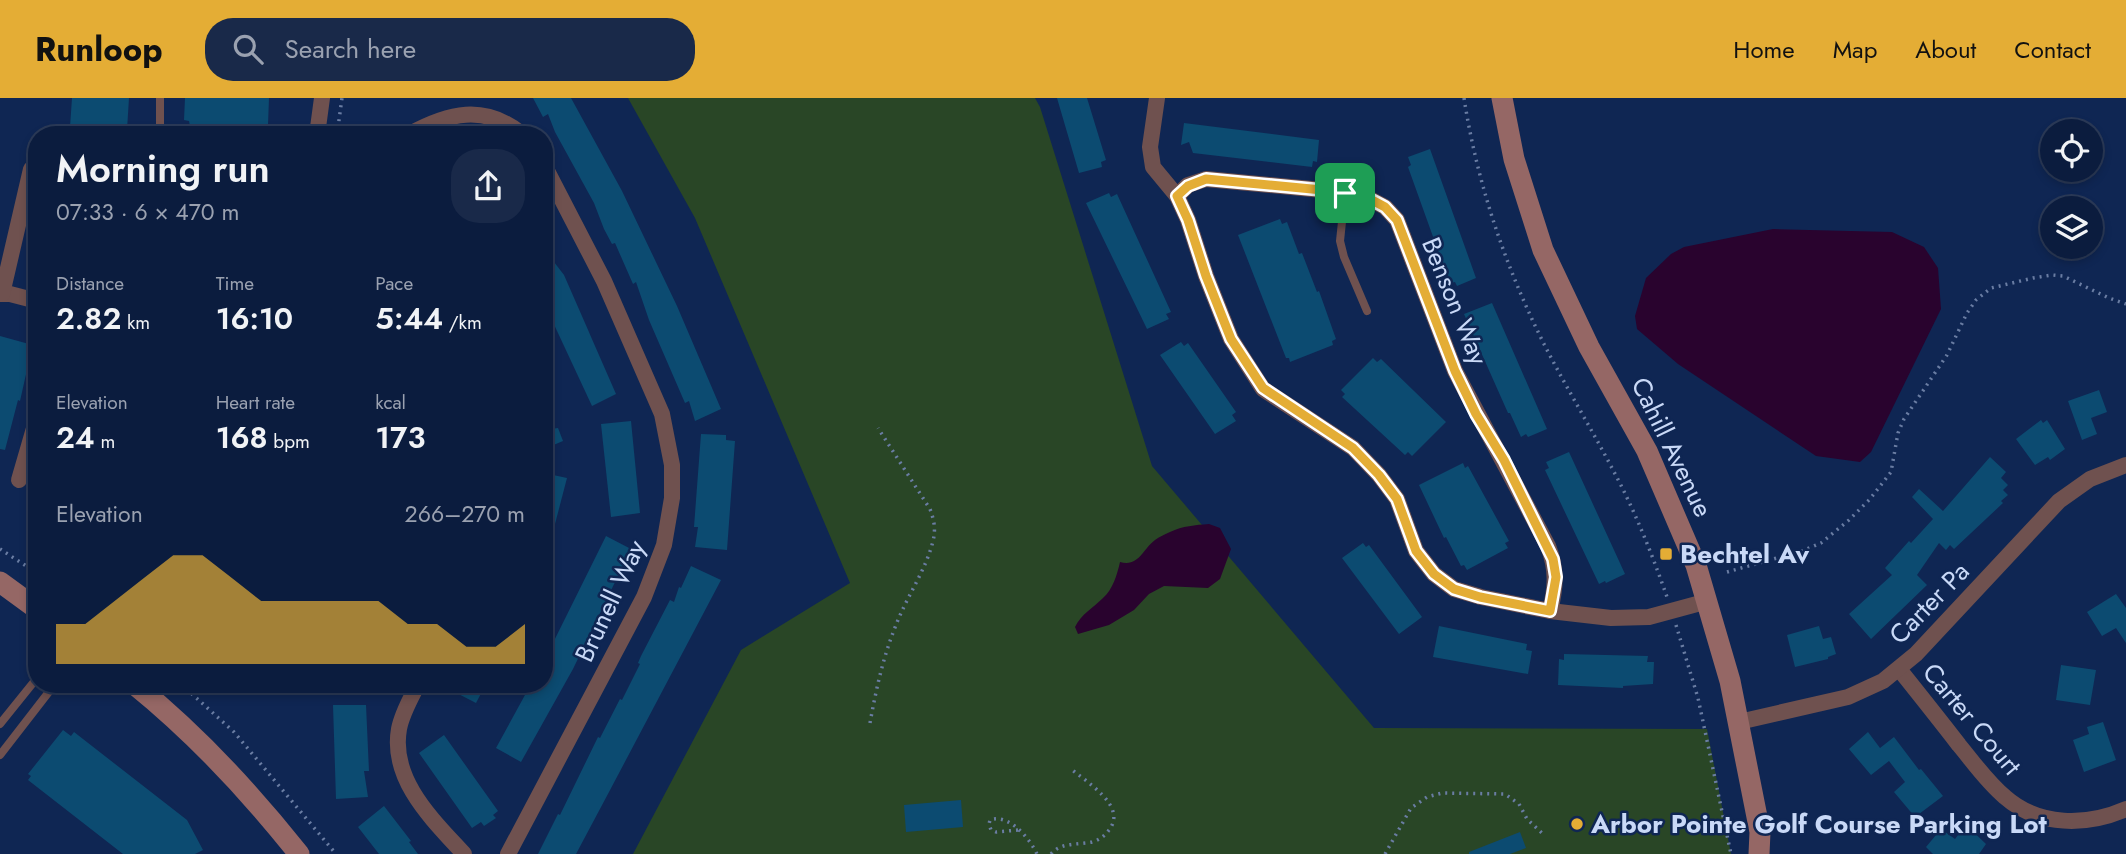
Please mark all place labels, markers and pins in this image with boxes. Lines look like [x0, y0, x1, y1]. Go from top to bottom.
pin [1315, 163, 1375, 223]
place label: Bechtel Av [1680, 535, 1810, 573]
marker: Bechtel Av [1658, 546, 1674, 562]
place label: Arbor Pointe Golf Course Parking Lot [1590, 805, 2048, 843]
marker: Arbor Pointe Golf Course Parking Lot [1569, 816, 1585, 832]

